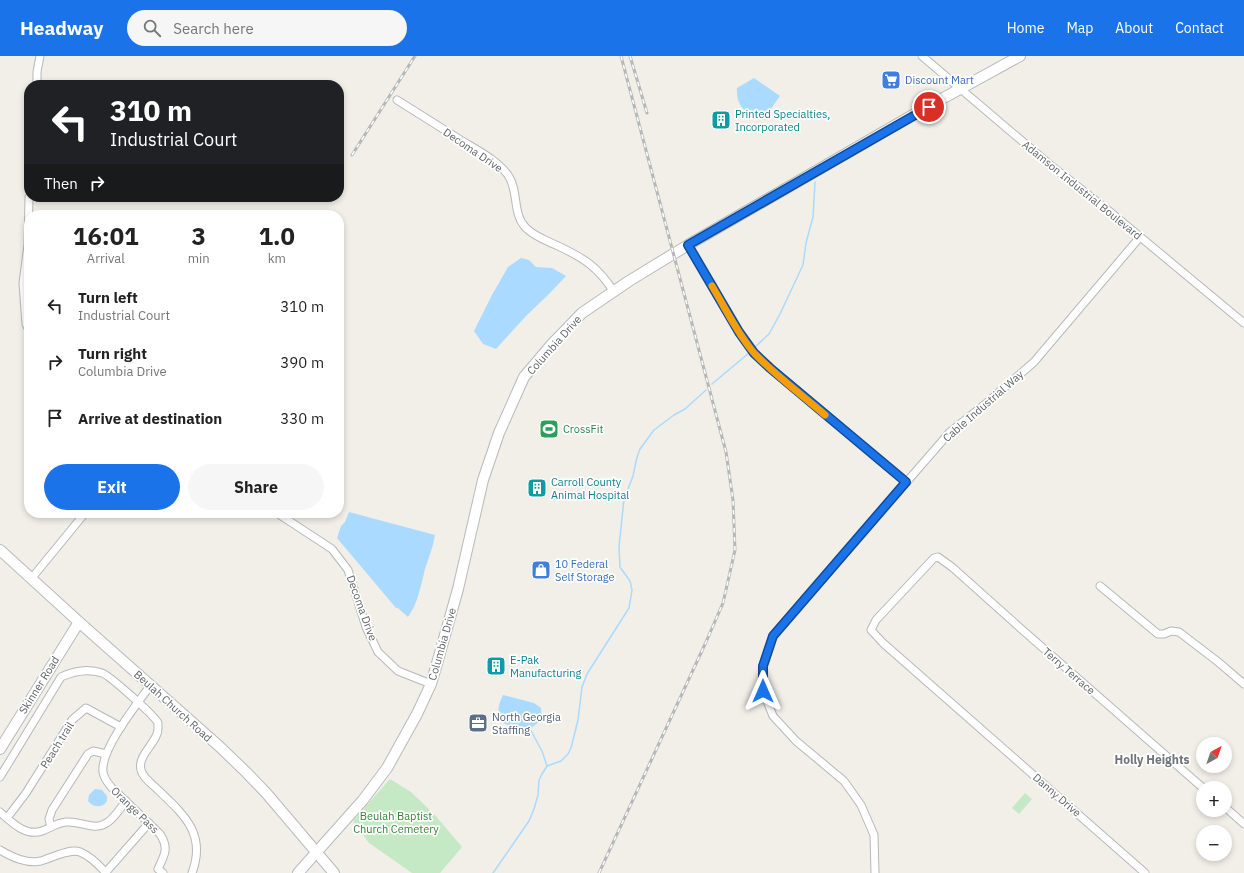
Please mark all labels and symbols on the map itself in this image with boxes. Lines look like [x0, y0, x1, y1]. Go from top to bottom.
supermarket icon: Discount Mart [880, 69, 902, 91]
place label: Discount Mart [905, 73, 974, 87]
pin [912, 90, 946, 124]
place label: Printed Specialties, Incorporated [735, 107, 830, 134]
building icon: Printed Specialties, Incorporated [710, 109, 732, 131]
street label: Decoma Drive [441, 125, 505, 175]
street label: Adamson Industrial Boulevard [1019, 137, 1145, 243]
street label: Columbia Drive [524, 312, 584, 378]
street label: Cable Industrial Way [940, 367, 1027, 445]
sports icon: CrossFit [538, 418, 560, 440]
place label: CrossFit [563, 422, 604, 436]
place label: Carroll County Animal Hospital [551, 475, 629, 502]
building icon: Carroll County Animal Hospital [526, 477, 548, 499]
place label: 10 Federal Self Storage [555, 557, 615, 584]
shop icon: 10 Federal Self Storage [530, 559, 552, 581]
street label: Decoma Drive [344, 573, 380, 643]
street label: Columbia Drive [425, 606, 459, 682]
street label: Terry Terrace [1040, 644, 1098, 698]
place label: E-Pak Manufacturing [510, 653, 581, 680]
street label: Skinner Road [16, 654, 62, 716]
building icon: E-Pak Manufacturing [485, 655, 507, 677]
street label: Beulah Church Road [131, 667, 215, 745]
position arrow [742, 670, 784, 712]
place label: North Georgia Staffing [492, 710, 561, 737]
office icon: North Georgia Staffing [467, 712, 489, 734]
street label: Peach trail [37, 719, 77, 771]
north arrow [1196, 737, 1232, 773]
district label: Holly Heights [1114, 752, 1190, 767]
street label: Danny Drive [1030, 770, 1084, 820]
street label: Orange Pass [108, 784, 162, 836]
park label: Beulah Baptist Church Cemetery [353, 809, 439, 836]

